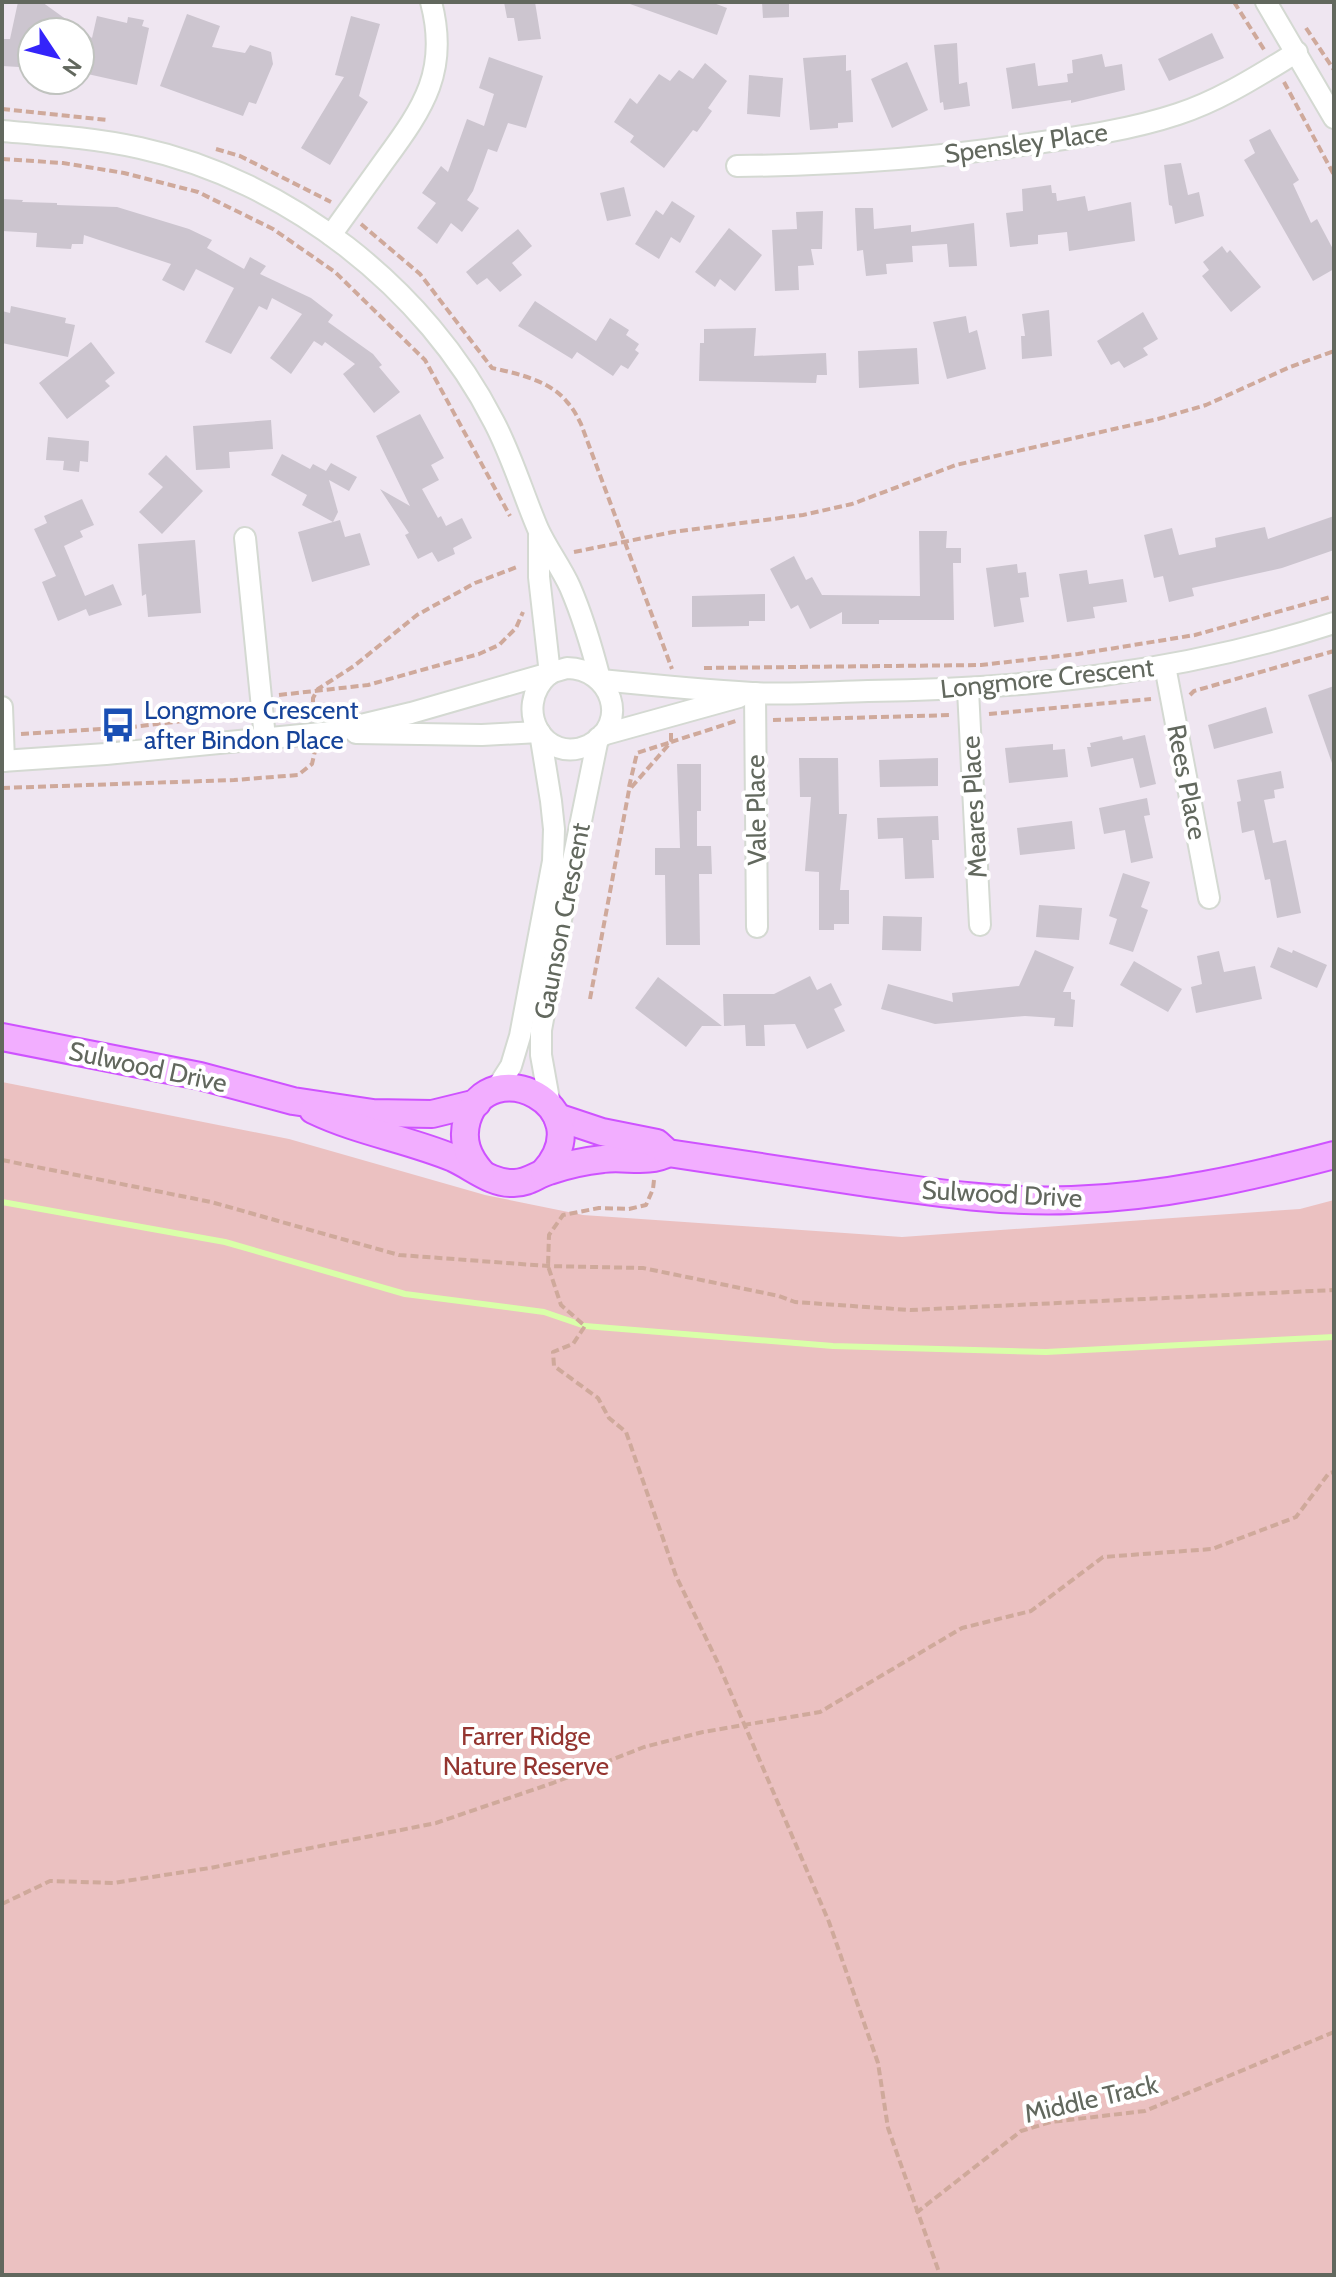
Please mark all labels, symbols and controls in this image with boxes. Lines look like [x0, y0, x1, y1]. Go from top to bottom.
north arrow [16, 16, 96, 96]
text: N [56, 53, 87, 81]
street label: Spensley Place [942, 116, 1110, 170]
street label: Longmore Crescent [939, 651, 1156, 705]
place label: Longmore Crescent after Bindon Place [144, 694, 359, 756]
bus stop icon: Longmore Crescent after Bindon Place [99, 706, 137, 744]
street label: Rees Place [1160, 722, 1214, 842]
street label: Meares Place [954, 735, 994, 879]
street label: Vale Place [739, 754, 773, 866]
street label: Gaunson Crescent [527, 820, 597, 1022]
street label: Sulwood Drive [66, 1035, 230, 1099]
street label: Sulwood Drive [921, 1174, 1083, 1214]
park label: Farrer Ridge Nature Reserve [443, 1720, 609, 1782]
street label: Middle Track [1021, 2068, 1161, 2130]

